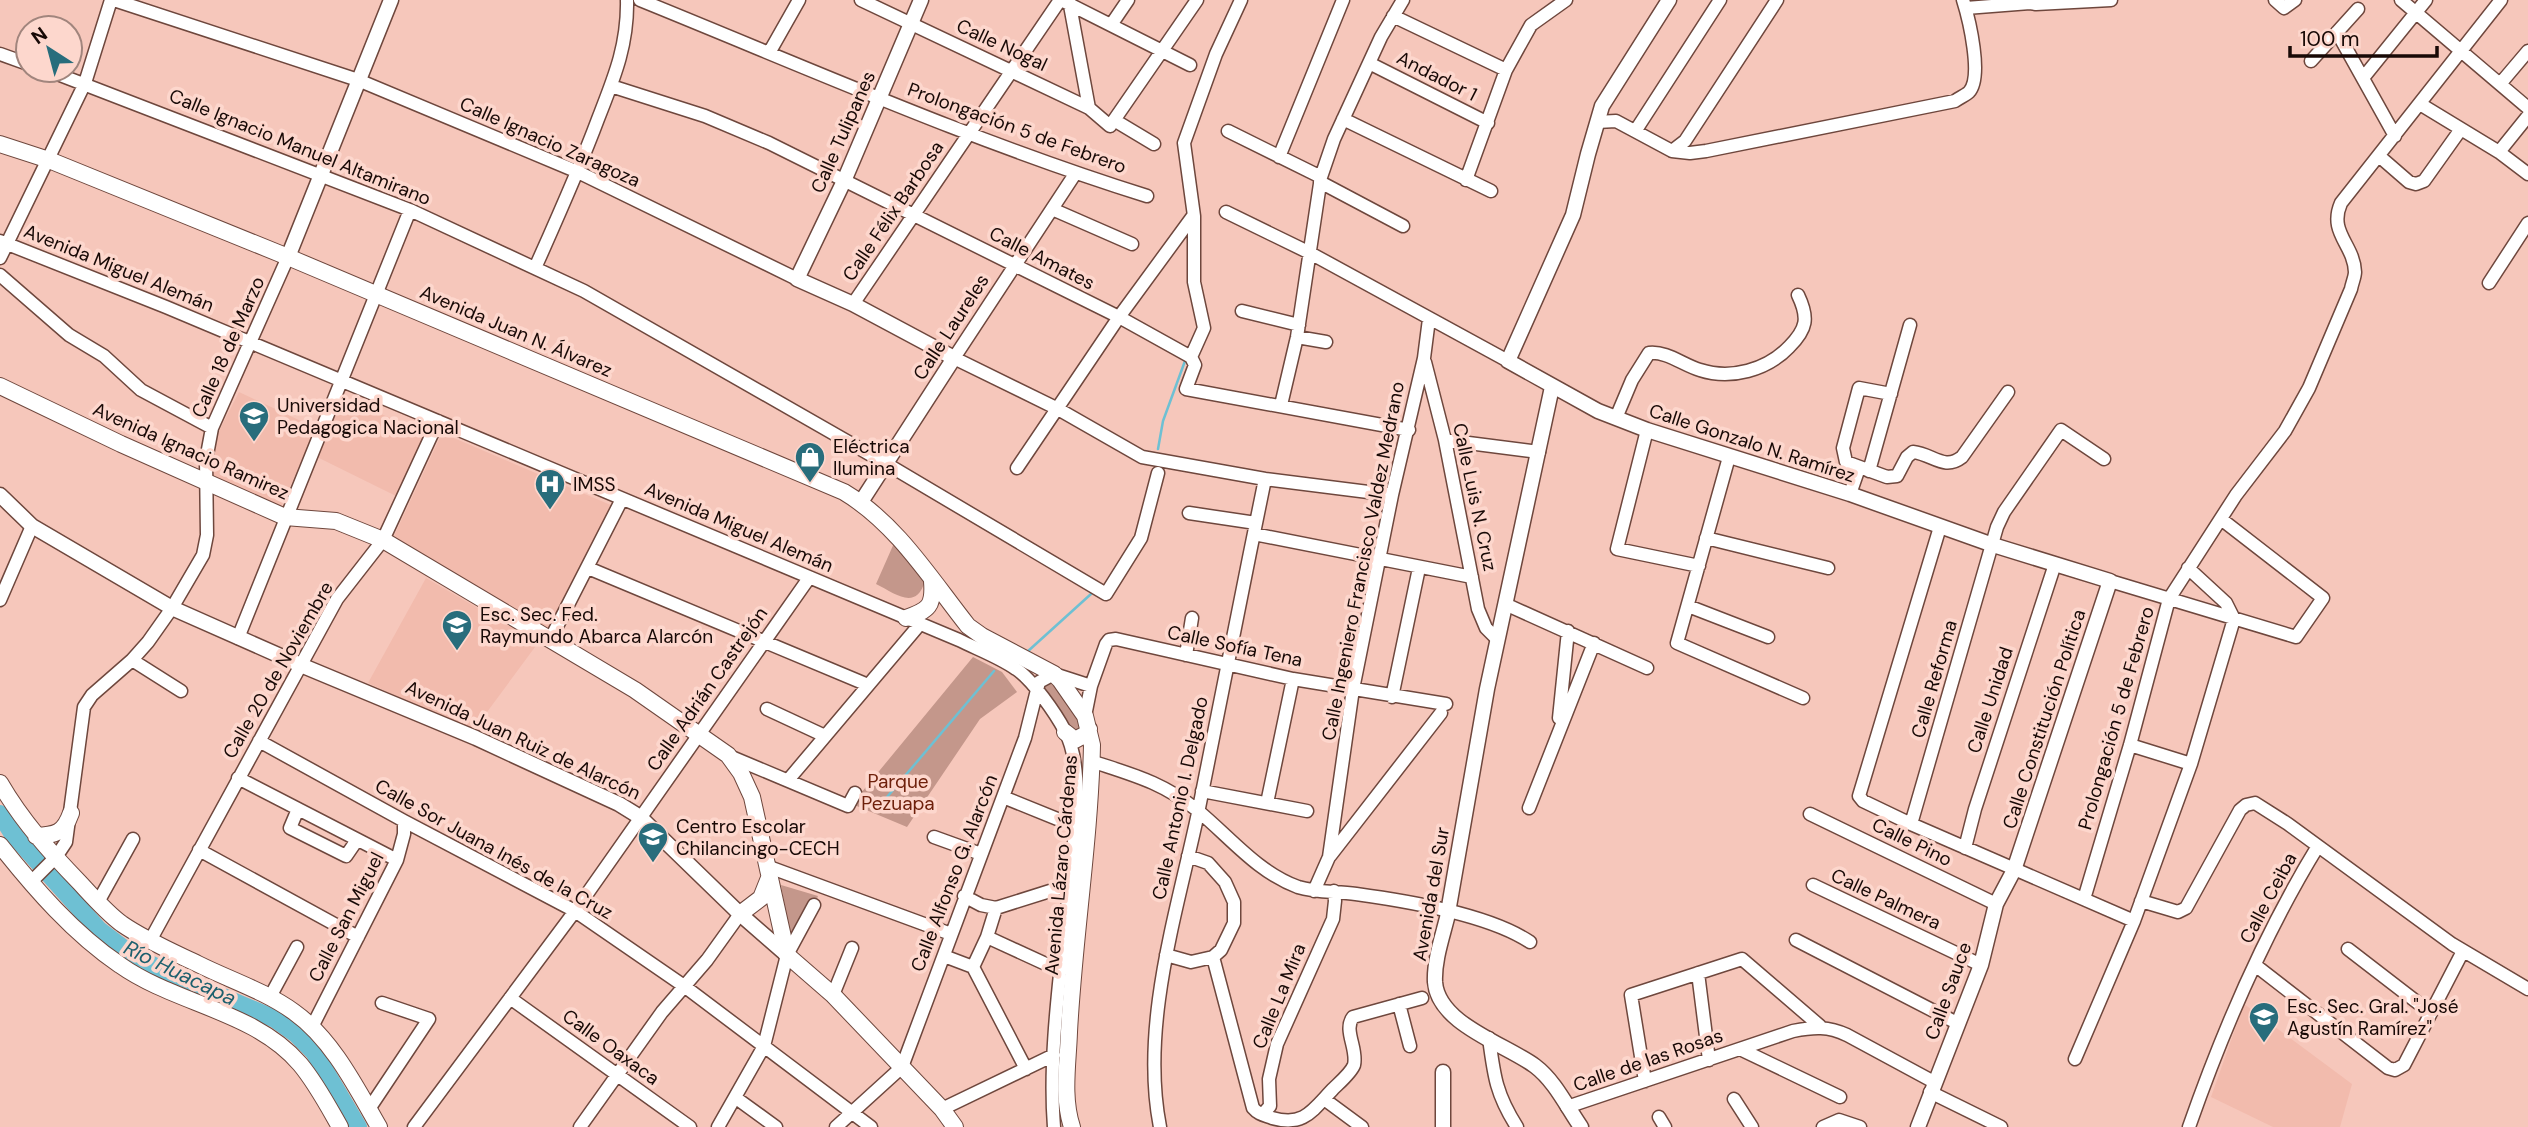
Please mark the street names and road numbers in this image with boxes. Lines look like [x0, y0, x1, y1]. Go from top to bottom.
street label: Calle Nogal [953, 13, 1051, 77]
street label: Andador 1 [1393, 45, 1481, 107]
street label: Calle Tulipanes [805, 67, 881, 197]
street label: Prolongación 5 de Febrero [904, 77, 1130, 179]
street label: Calle Ignacio Manuel Altamirano [165, 83, 435, 211]
street label: Calle Ignacio Zaragoza [456, 91, 644, 193]
street label: Calle Félix Barbosa [837, 136, 949, 286]
street label: Avenida Miguel Alemán [20, 218, 218, 318]
street label: Calle Amates [985, 221, 1099, 295]
street label: Calle Laureles [907, 269, 995, 385]
street label: Calle 18 de Marzo [186, 273, 270, 421]
street label: Avenida Juan N. Álvarez [416, 279, 616, 383]
street label: Calle Ingeniero Francisco Valdez Medrano [1316, 379, 1410, 743]
street label: Avenida Ignacio Ramirez [89, 397, 293, 505]
street label: Calle Gonzalo N. Ramírez [1646, 398, 1858, 488]
street label: Calle Luis N. Cruz [1447, 421, 1503, 573]
street label: Avenida Miguel Alemán [641, 476, 837, 578]
street label: Calle 20 de Noviembre [217, 577, 339, 763]
street label: Calle Adrián Castrejón [641, 602, 773, 776]
street label: Prolongación 5 de Febrero [2072, 603, 2160, 833]
street label: Calle Constitución Política [1997, 606, 2091, 832]
street label: Calle Reforma [1905, 617, 1963, 741]
street label: Calle Sofía Tena [1165, 619, 1305, 673]
street label: Calle Unidad [1961, 644, 2019, 756]
street label: Avenida Juan Ruiz de Alarcón [401, 674, 645, 806]
street label: Calle Antonio I. Delgado [1146, 694, 1214, 902]
street label: Avenida Lázaro Cárdenas [1039, 754, 1083, 976]
street label: Calle Alfonso G. Alarcón [905, 771, 1003, 975]
street label: Calle Sor Juana Inés de la Cruz [371, 773, 617, 925]
street label: Calle Pino [1868, 812, 1956, 872]
street label: Avenida del Sur [1407, 825, 1455, 963]
street label: Calle San Miguel [302, 848, 390, 986]
street label: Calle Ceiba [2234, 848, 2302, 948]
street label: Calle Palmera [1827, 863, 1945, 935]
street label: Calle Sauce [1919, 939, 1977, 1043]
street label: Calle La Mira [1247, 940, 1311, 1052]
street label: Calle Oaxaca [557, 1003, 665, 1091]
street label: Calle de las Rosas [1570, 1023, 1726, 1097]

